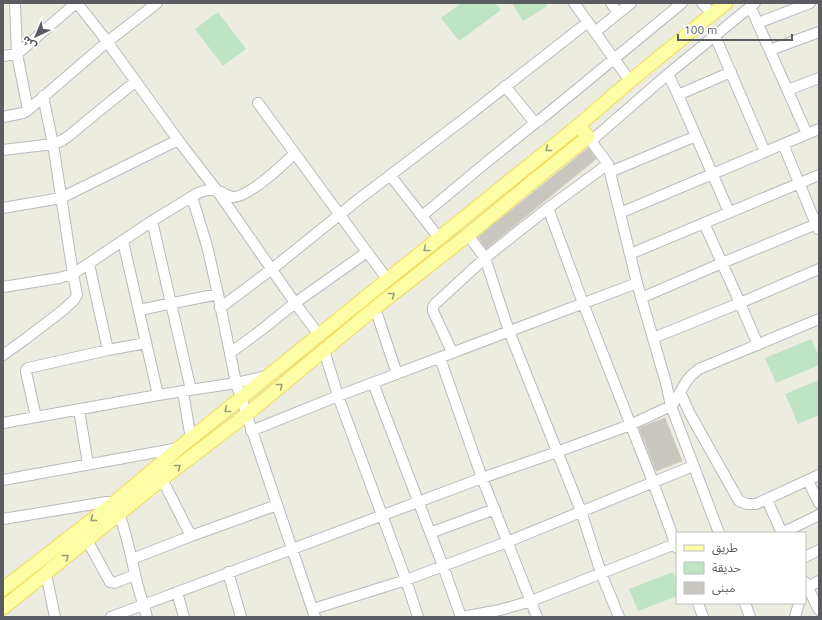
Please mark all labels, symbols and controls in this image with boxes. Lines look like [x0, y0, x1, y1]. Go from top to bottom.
north arrow [16, 16, 56, 56]
scale bar [678, 16, 792, 42]
text: 100 m [684, 23, 717, 36]
text: ش [19, 33, 39, 53]
one-way arrow [546, 145, 553, 152]
one-way arrow [423, 245, 430, 252]
one-way arrow [387, 293, 394, 300]
one-way arrow [276, 384, 283, 391]
one-way arrow [224, 406, 231, 413]
one-way arrow [173, 465, 180, 472]
one-way arrow [91, 514, 98, 521]
legend [676, 532, 806, 604]
text: طريق [712, 541, 738, 556]
one-way arrow [62, 555, 69, 562]
text: حديقة [712, 561, 741, 575]
text: مبنى [712, 581, 735, 595]

